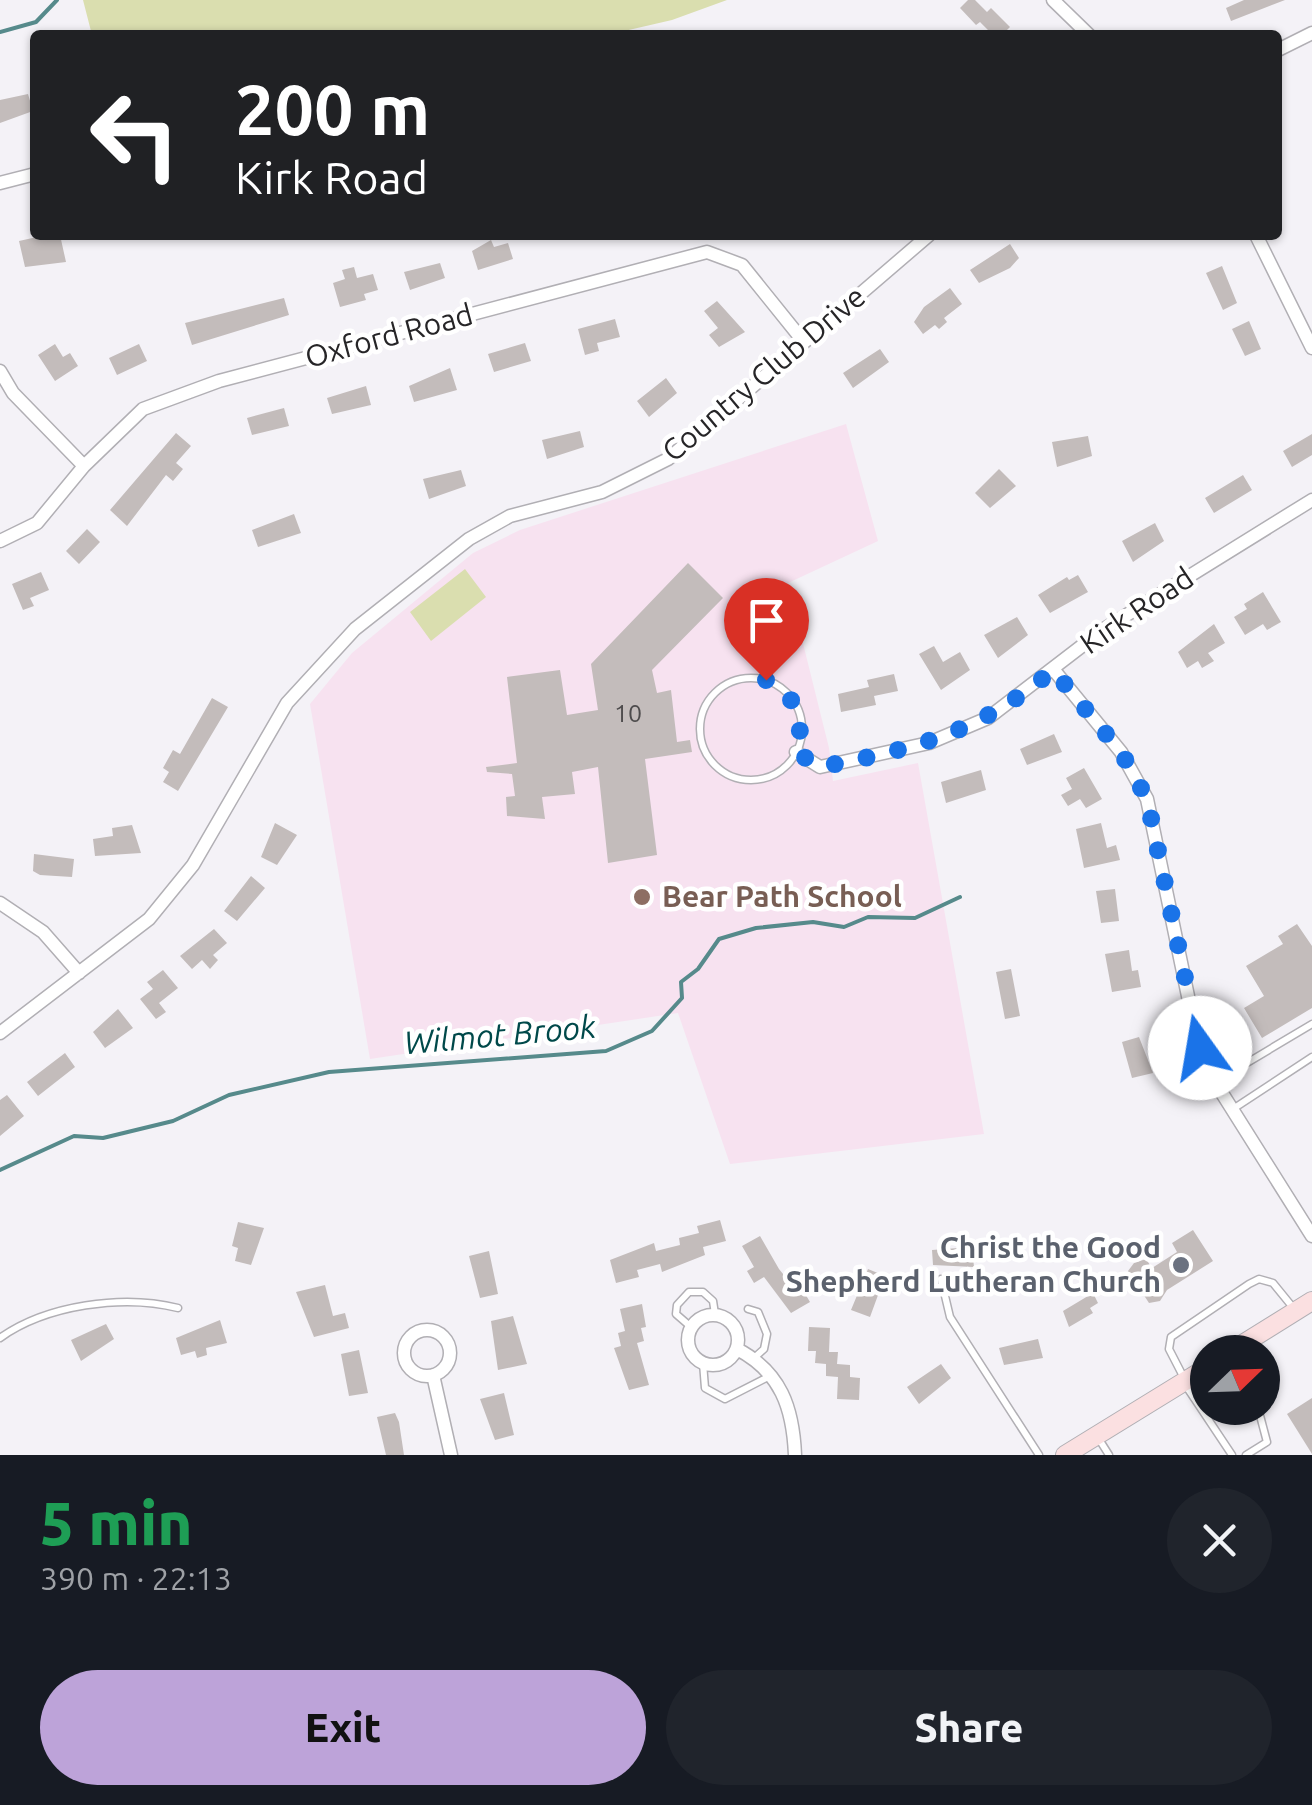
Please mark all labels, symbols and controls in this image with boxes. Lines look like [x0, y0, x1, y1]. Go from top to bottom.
icon: left [70, 70, 200, 200]
text: 200 m [235, 70, 430, 148]
text: Kirk Road [235, 152, 428, 203]
street label: Country Club Drive [655, 279, 872, 468]
street label: Oxford Road [301, 296, 476, 374]
street label: Kirk Road [1074, 560, 1199, 660]
pin [724, 578, 809, 681]
icon: arrive [739, 593, 794, 648]
house number: 10 [614, 699, 642, 727]
place label: Bear Path School [662, 879, 902, 913]
marker: Bear Path School [631, 886, 653, 908]
position arrow [1148, 996, 1252, 1100]
water label: Wilmot Brook [403, 1008, 598, 1060]
place label: Christ the Good Shepherd Lutheran Church [786, 1230, 1161, 1298]
marker: Christ the Good Shepherd Lutheran Church [1170, 1254, 1192, 1276]
north arrow [1190, 1335, 1280, 1425]
map controls [1190, 1335, 1280, 1425]
button: close [1167, 1488, 1272, 1593]
text: 5 min [40, 1489, 193, 1556]
text: 390 m · 22:13 [40, 1560, 232, 1596]
button: Exit [40, 1670, 646, 1785]
button: Share [666, 1670, 1272, 1785]

